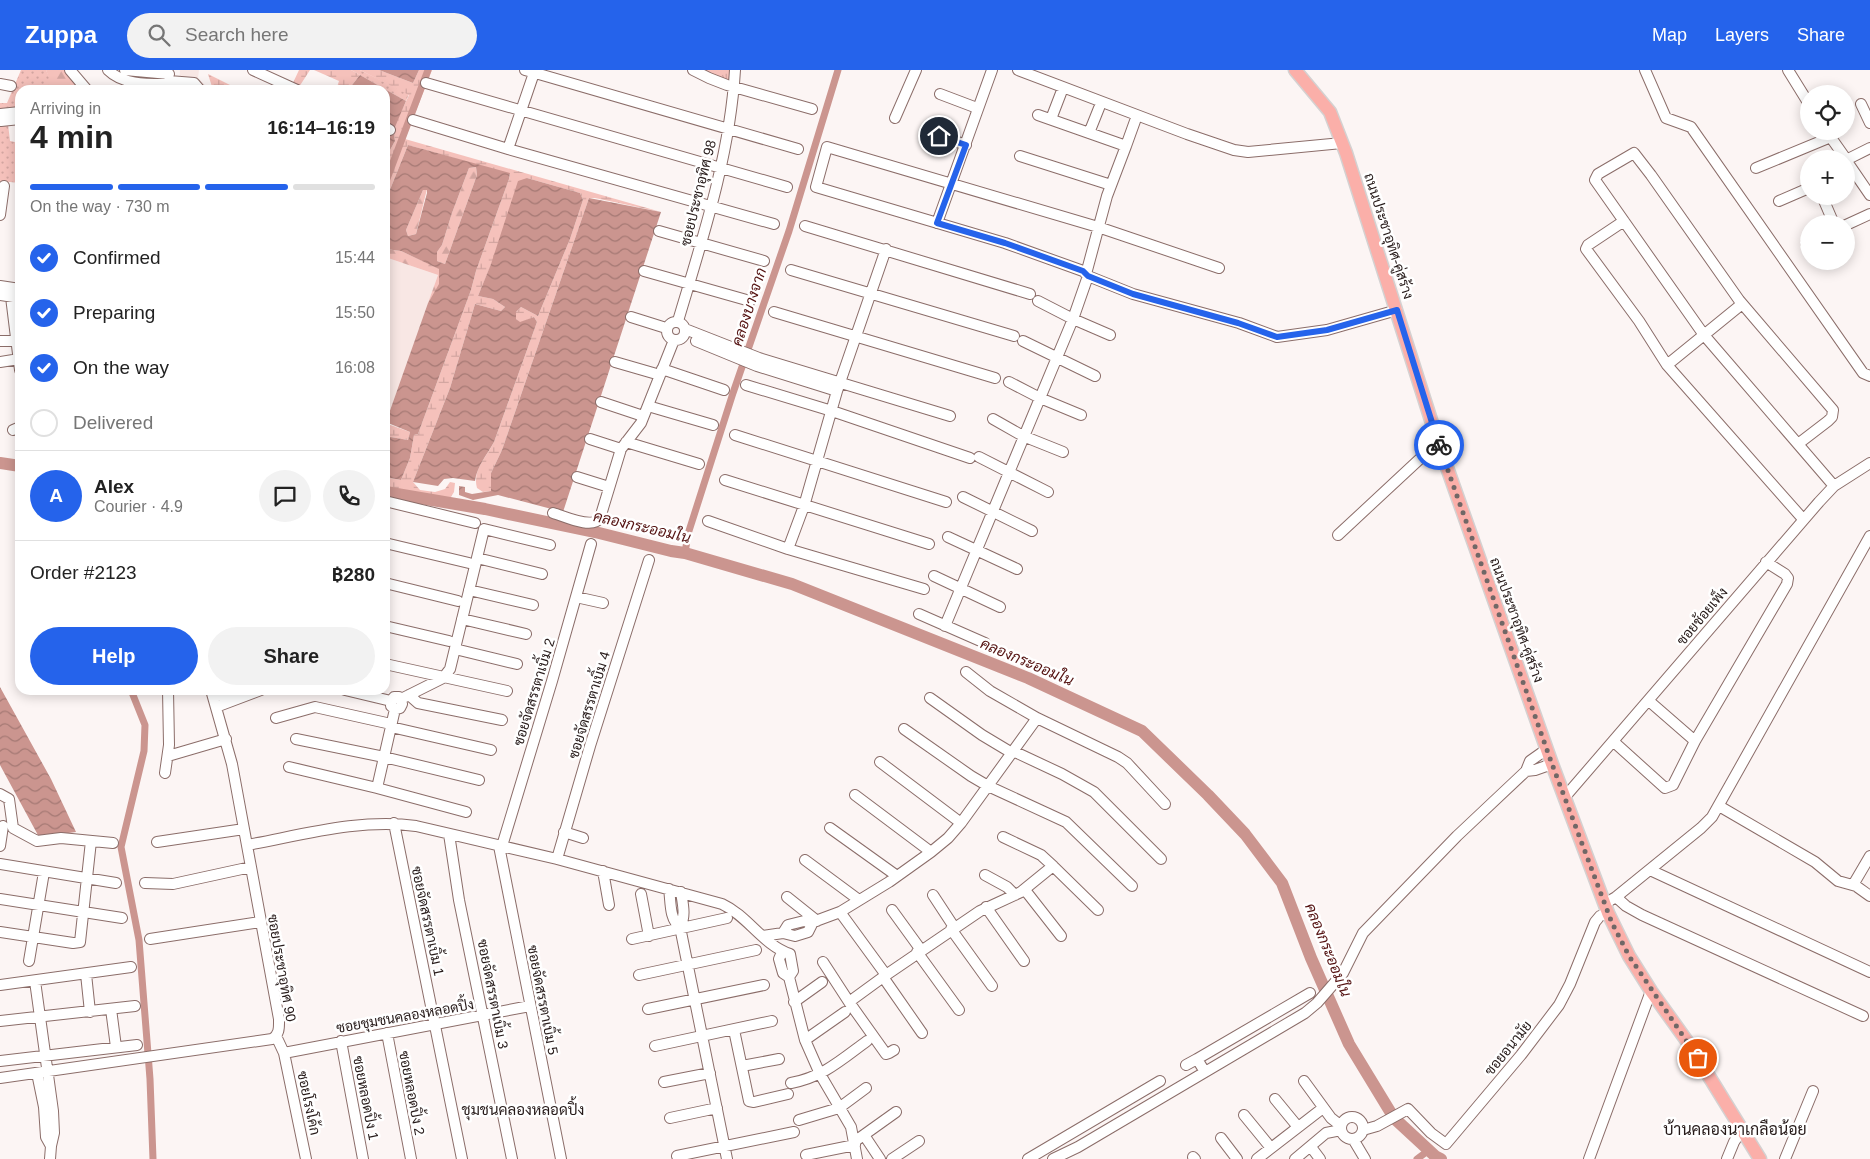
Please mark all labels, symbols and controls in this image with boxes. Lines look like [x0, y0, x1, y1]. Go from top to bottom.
search box [127, 13, 477, 58]
text: Zuppa [25, 21, 97, 48]
icon: search [145, 21, 173, 49]
text: Search here [185, 24, 289, 45]
text: Map [1652, 25, 1687, 45]
text: Layers [1715, 25, 1769, 45]
text: Share [1797, 25, 1845, 45]
map controls [1800, 85, 1855, 270]
button: locate [1800, 85, 1855, 140]
text: Arriving in [30, 100, 101, 117]
pin [918, 115, 960, 157]
text: 16:14–16:19 [267, 117, 375, 138]
text: 4 min [30, 119, 114, 155]
icon: home [925, 122, 953, 150]
street label: ซอยประชาอุทิศ 98 [677, 138, 721, 248]
button: + [1800, 150, 1855, 205]
street label: ถนนประชาอุทิศ-คู่สร้าง [1359, 171, 1418, 302]
text: On the way · 730 m [30, 198, 170, 215]
button: − [1800, 215, 1855, 270]
icon: check [30, 244, 58, 272]
text: Confirmed [73, 247, 161, 268]
text: 15:44 [335, 249, 375, 266]
water label: คลองบางจาก [728, 266, 769, 348]
icon: check [30, 299, 58, 327]
text: Preparing [73, 302, 155, 323]
text: 15:50 [335, 304, 375, 321]
icon: check [30, 354, 58, 382]
text: On the way [73, 357, 169, 378]
text: 16:08 [335, 359, 375, 376]
text: Delivered [73, 412, 153, 433]
courier [1414, 420, 1464, 470]
icon: bike [1425, 431, 1453, 459]
button: chat [259, 470, 311, 522]
button: phone [323, 470, 375, 522]
text: Alex [94, 476, 134, 497]
text: A [49, 485, 63, 506]
text: Courier · 4.9 [94, 498, 183, 515]
water label: คลองกระออมใน [592, 506, 693, 546]
street label: ถนนประชาอุทิศ-คู่สร้าง [1485, 555, 1548, 685]
text: Order #2123 [30, 562, 137, 583]
text: ฿280 [332, 564, 375, 585]
street label: ซอยช้อยเพ็ง [1672, 583, 1731, 648]
button: Help [30, 627, 198, 685]
button: Share [208, 627, 375, 685]
water label: คลองกระออมใน [978, 633, 1077, 689]
street label: ซอยจัดสรรตาเบิ้ม 2 [507, 635, 558, 748]
street label: ซอยจัดสรรตาเบิ้ม 4 [562, 648, 613, 761]
street label: ซอยจัดสรรตาเบิ้ม 1 [409, 864, 451, 977]
water label: คลองกระออมใน [1302, 900, 1356, 1000]
street label: ซอยประชาอุทิศ 90 [263, 913, 299, 1024]
street label: ซอยจัดสรรตาเบิ้ม 3 [475, 937, 515, 1050]
street label: ซอยจัดสรรตาเบิ้ม 5 [525, 943, 565, 1056]
street label: ซอยชุมชนคลองหลอดปิ้ง [334, 993, 475, 1038]
street label: ซอยอนามัย [1481, 1018, 1535, 1078]
pin [1677, 1037, 1719, 1079]
icon: bag [1684, 1044, 1712, 1072]
street label: ซอยหลอดปิ้ง 2 [396, 1049, 431, 1137]
street label: ซอยหลอดปิ้ง 1 [350, 1054, 385, 1142]
street label: ซอยโรงโค้ก [294, 1069, 325, 1137]
district label: ชุมชนคลองหลอดปิ้ง [462, 1096, 584, 1121]
district label: บ้านคลองนาเกลือน้อย [1663, 1119, 1807, 1138]

